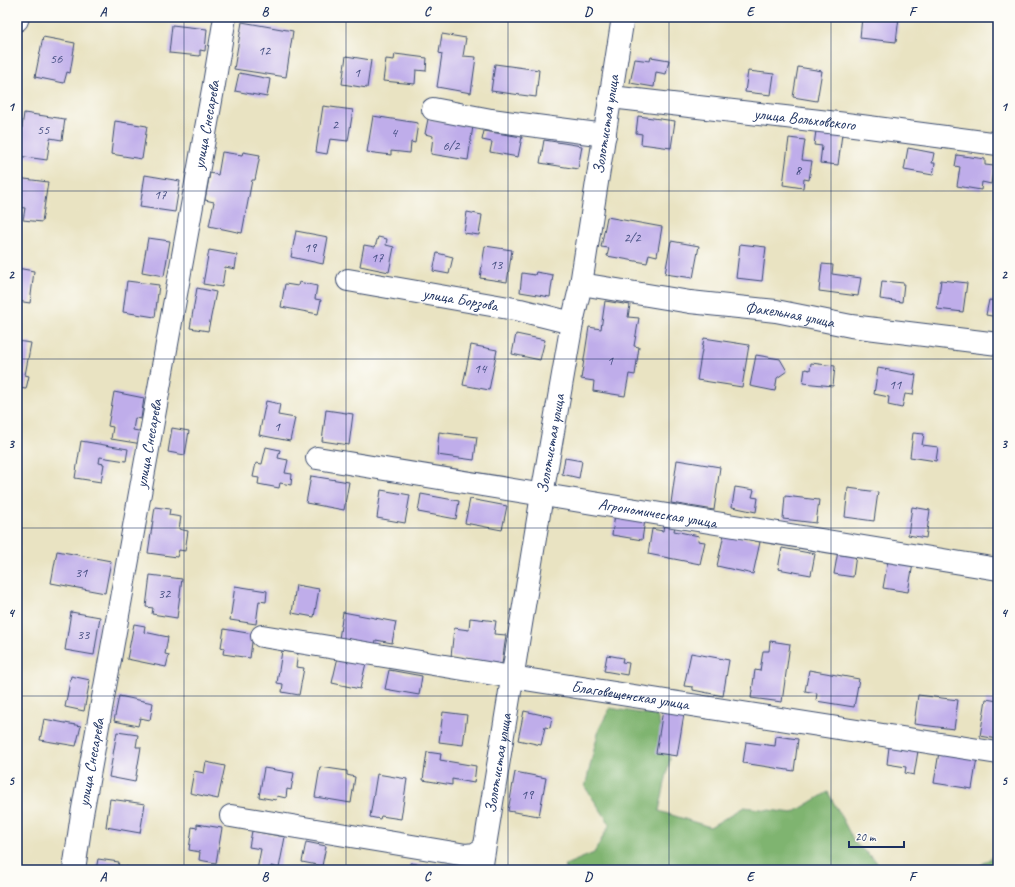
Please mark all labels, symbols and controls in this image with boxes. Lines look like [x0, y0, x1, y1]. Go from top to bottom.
text: A [100, 4, 108, 20]
text: B [262, 4, 270, 20]
text: C [424, 4, 432, 20]
text: D [584, 4, 593, 20]
text: E [747, 4, 756, 20]
text: F [909, 4, 918, 20]
house number: 12 [258, 42, 272, 59]
house number: 56 [50, 50, 63, 67]
house number: 1 [354, 64, 361, 81]
street label: Золотистая улица [588, 72, 624, 176]
street label: улица Снесарева [189, 78, 225, 172]
text: 1 [8, 99, 16, 115]
text: 1 [1001, 99, 1009, 115]
street label: улица Вольховского [752, 103, 858, 135]
house number: 2 [332, 116, 340, 133]
house number: 55 [37, 121, 50, 138]
house number: 4 [391, 124, 399, 141]
house number: 6/2 [442, 137, 461, 154]
house number: 8 [795, 162, 803, 179]
house number: 17 [154, 186, 167, 203]
house number: 2/2 [623, 229, 642, 246]
house number: 19 [304, 239, 318, 256]
house number: 17 [371, 249, 384, 266]
house number: 13 [490, 256, 504, 273]
text: 2 [8, 267, 15, 283]
text: 2 [1001, 267, 1008, 283]
street label: улица Борзова [420, 283, 501, 316]
street label: Факельная улица [744, 298, 837, 333]
house number: 1 [607, 352, 614, 369]
house number: 14 [474, 360, 488, 377]
house number: 11 [889, 376, 902, 393]
street label: Золотистая улица [532, 391, 570, 495]
street label: улица Снесарева [131, 397, 167, 490]
house number: 1 [274, 418, 281, 435]
text: 3 [8, 436, 15, 452]
text: 3 [1001, 436, 1008, 452]
street label: Агрономическая улица [597, 494, 719, 533]
house number: 31 [75, 564, 88, 581]
house number: 32 [158, 585, 172, 602]
text: 4 [8, 605, 16, 621]
text: 4 [1001, 605, 1009, 621]
house number: 33 [77, 626, 91, 643]
street label: Благовещенская улица [570, 676, 692, 715]
street label: Золотистая улица [480, 711, 517, 814]
street label: улица Снесарева [73, 716, 109, 809]
text: 5 [8, 773, 15, 789]
text: 5 [1001, 773, 1008, 789]
house number: 19 [521, 786, 535, 803]
scale bar [849, 823, 904, 849]
text: 20 m [855, 829, 877, 845]
text: A [100, 869, 108, 885]
text: B [262, 869, 270, 885]
text: C [424, 869, 432, 885]
text: D [584, 869, 593, 885]
text: E [747, 869, 756, 885]
text: F [909, 869, 918, 885]

